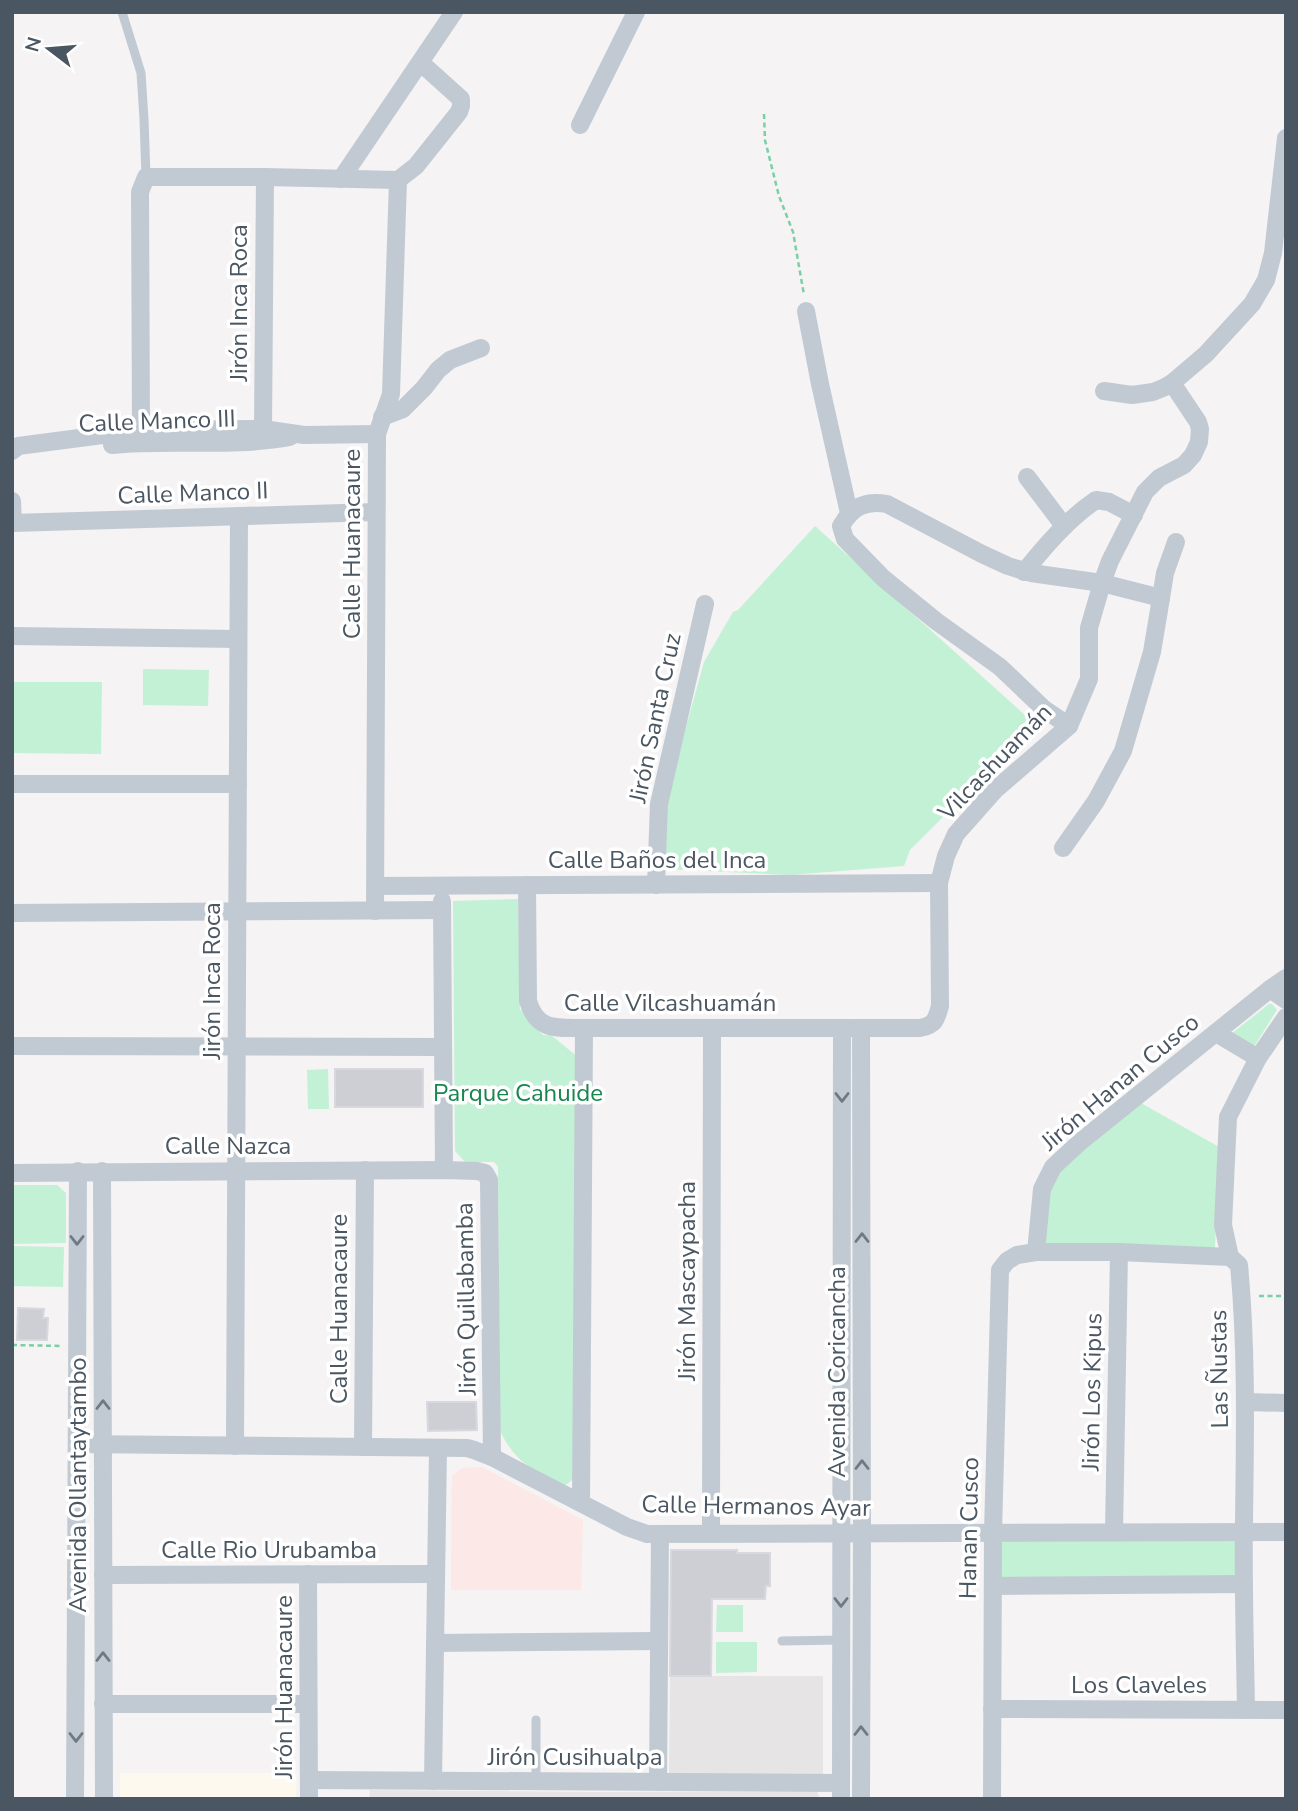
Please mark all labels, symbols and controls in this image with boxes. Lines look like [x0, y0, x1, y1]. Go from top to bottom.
north arrow [14, 14, 84, 84]
text: N [19, 34, 48, 55]
street label: Jirón Inca Roca [223, 224, 255, 383]
street label: Calle Manco III [78, 402, 236, 440]
street label: Calle Huanacaure [336, 449, 368, 639]
street label: Calle Manco II [117, 474, 269, 512]
street label: Jirón Santa Cruz [621, 630, 689, 807]
street label: Vilcashuamán [930, 697, 1059, 828]
street label: Calle Baños del Inca [548, 844, 766, 876]
street label: Jirón Inca Roca [196, 902, 228, 1061]
street label: Calle Vilcashuamán [564, 987, 776, 1019]
street label: Jirón Hanan Cusco [1033, 1006, 1206, 1158]
park label: Parque Cahuide [433, 1077, 603, 1109]
one-way arrow [834, 1092, 850, 1102]
street label: Calle Nazca [165, 1130, 291, 1162]
street label: Jirón Mascaypacha [671, 1181, 703, 1382]
street label: Jirón Quillabamba [448, 1202, 484, 1397]
street label: Calle Huanacaure [323, 1214, 355, 1404]
one-way arrow [854, 1232, 870, 1242]
one-way arrow [69, 1235, 85, 1245]
street label: Avenida Coricancha [821, 1266, 853, 1478]
street label: Las Ñustas [1202, 1309, 1236, 1429]
street label: Jirón Los Kipus [1075, 1312, 1109, 1473]
street label: Avenida Ollantaytambo [62, 1357, 94, 1613]
one-way arrow [95, 1399, 111, 1410]
street label: Hanan Cusco [952, 1457, 986, 1599]
one-way arrow [854, 1459, 870, 1470]
street label: Calle Hermanos Ayar [641, 1488, 871, 1524]
street label: Calle Rio Urubamba [161, 1534, 377, 1566]
street label: Jirón Huanacaure [268, 1595, 300, 1780]
one-way arrow [833, 1597, 849, 1607]
one-way arrow [95, 1651, 111, 1662]
street label: Los Claveles [1071, 1669, 1207, 1701]
one-way arrow [853, 1725, 869, 1735]
one-way arrow [68, 1732, 84, 1742]
street label: Jirón Cusihualpa [486, 1741, 663, 1773]

